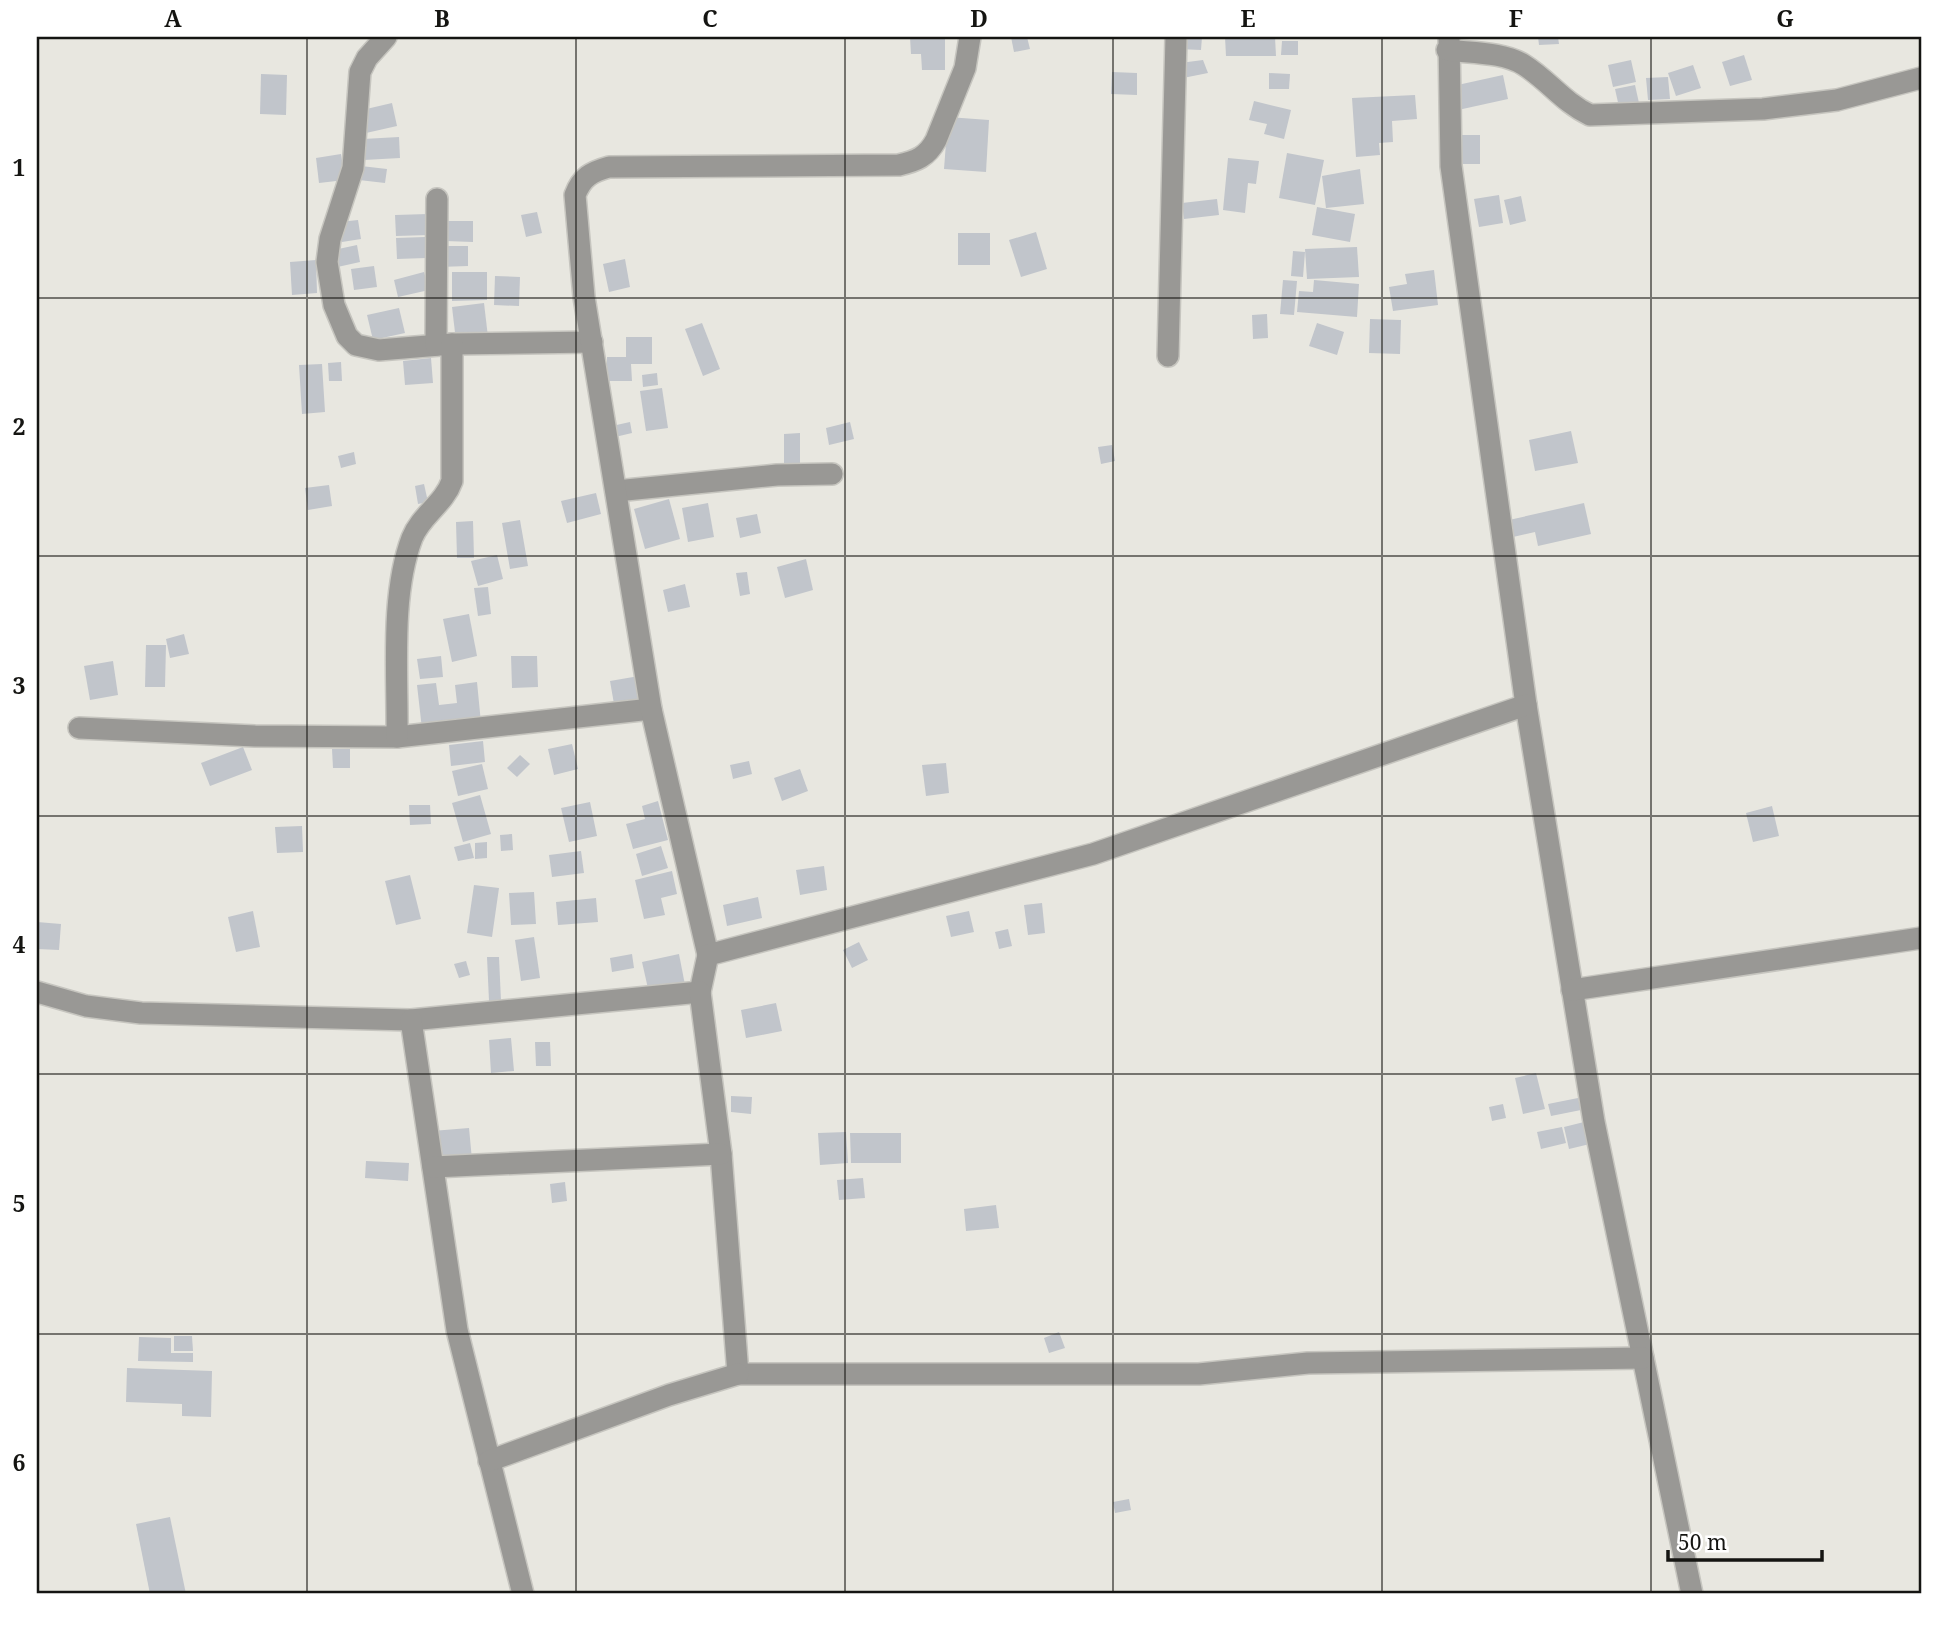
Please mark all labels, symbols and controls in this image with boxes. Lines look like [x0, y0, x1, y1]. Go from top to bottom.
text: A [164, 2, 182, 34]
text: B [434, 2, 450, 34]
text: C [702, 2, 718, 34]
text: D [970, 2, 988, 34]
text: E [1240, 2, 1256, 34]
text: F [1509, 2, 1523, 34]
text: G [1776, 2, 1794, 34]
text: 1 [13, 151, 26, 183]
text: 2 [13, 410, 26, 442]
text: 3 [13, 669, 26, 701]
text: 4 [13, 928, 26, 960]
text: 5 [13, 1187, 26, 1219]
text: 6 [13, 1446, 26, 1478]
scale bar [1668, 1519, 1822, 1563]
text: 50 m [1678, 1528, 1727, 1556]

